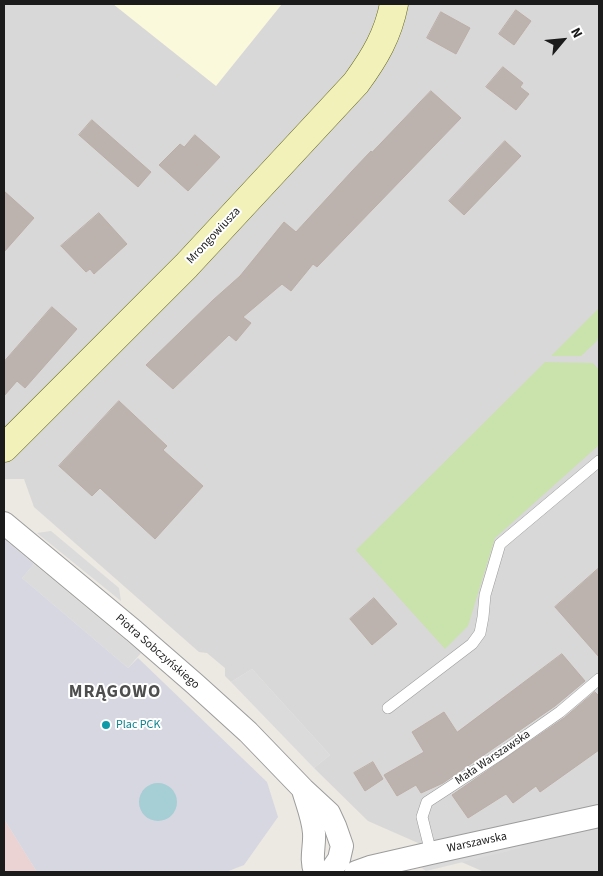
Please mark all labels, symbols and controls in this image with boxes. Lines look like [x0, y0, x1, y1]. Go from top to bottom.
north arrow [538, 15, 588, 65]
text: N [565, 24, 587, 42]
street label: Mrongowiusza [184, 205, 244, 267]
street label: Piotra Sobczyńskiego [112, 612, 202, 692]
district label: MRĄGOWO [68, 682, 162, 704]
place label: Plac PCK [116, 718, 160, 732]
marker: Plac PCK [100, 719, 112, 731]
street label: Mała Warszawska [453, 728, 533, 788]
street label: Warszawska [446, 830, 508, 856]

